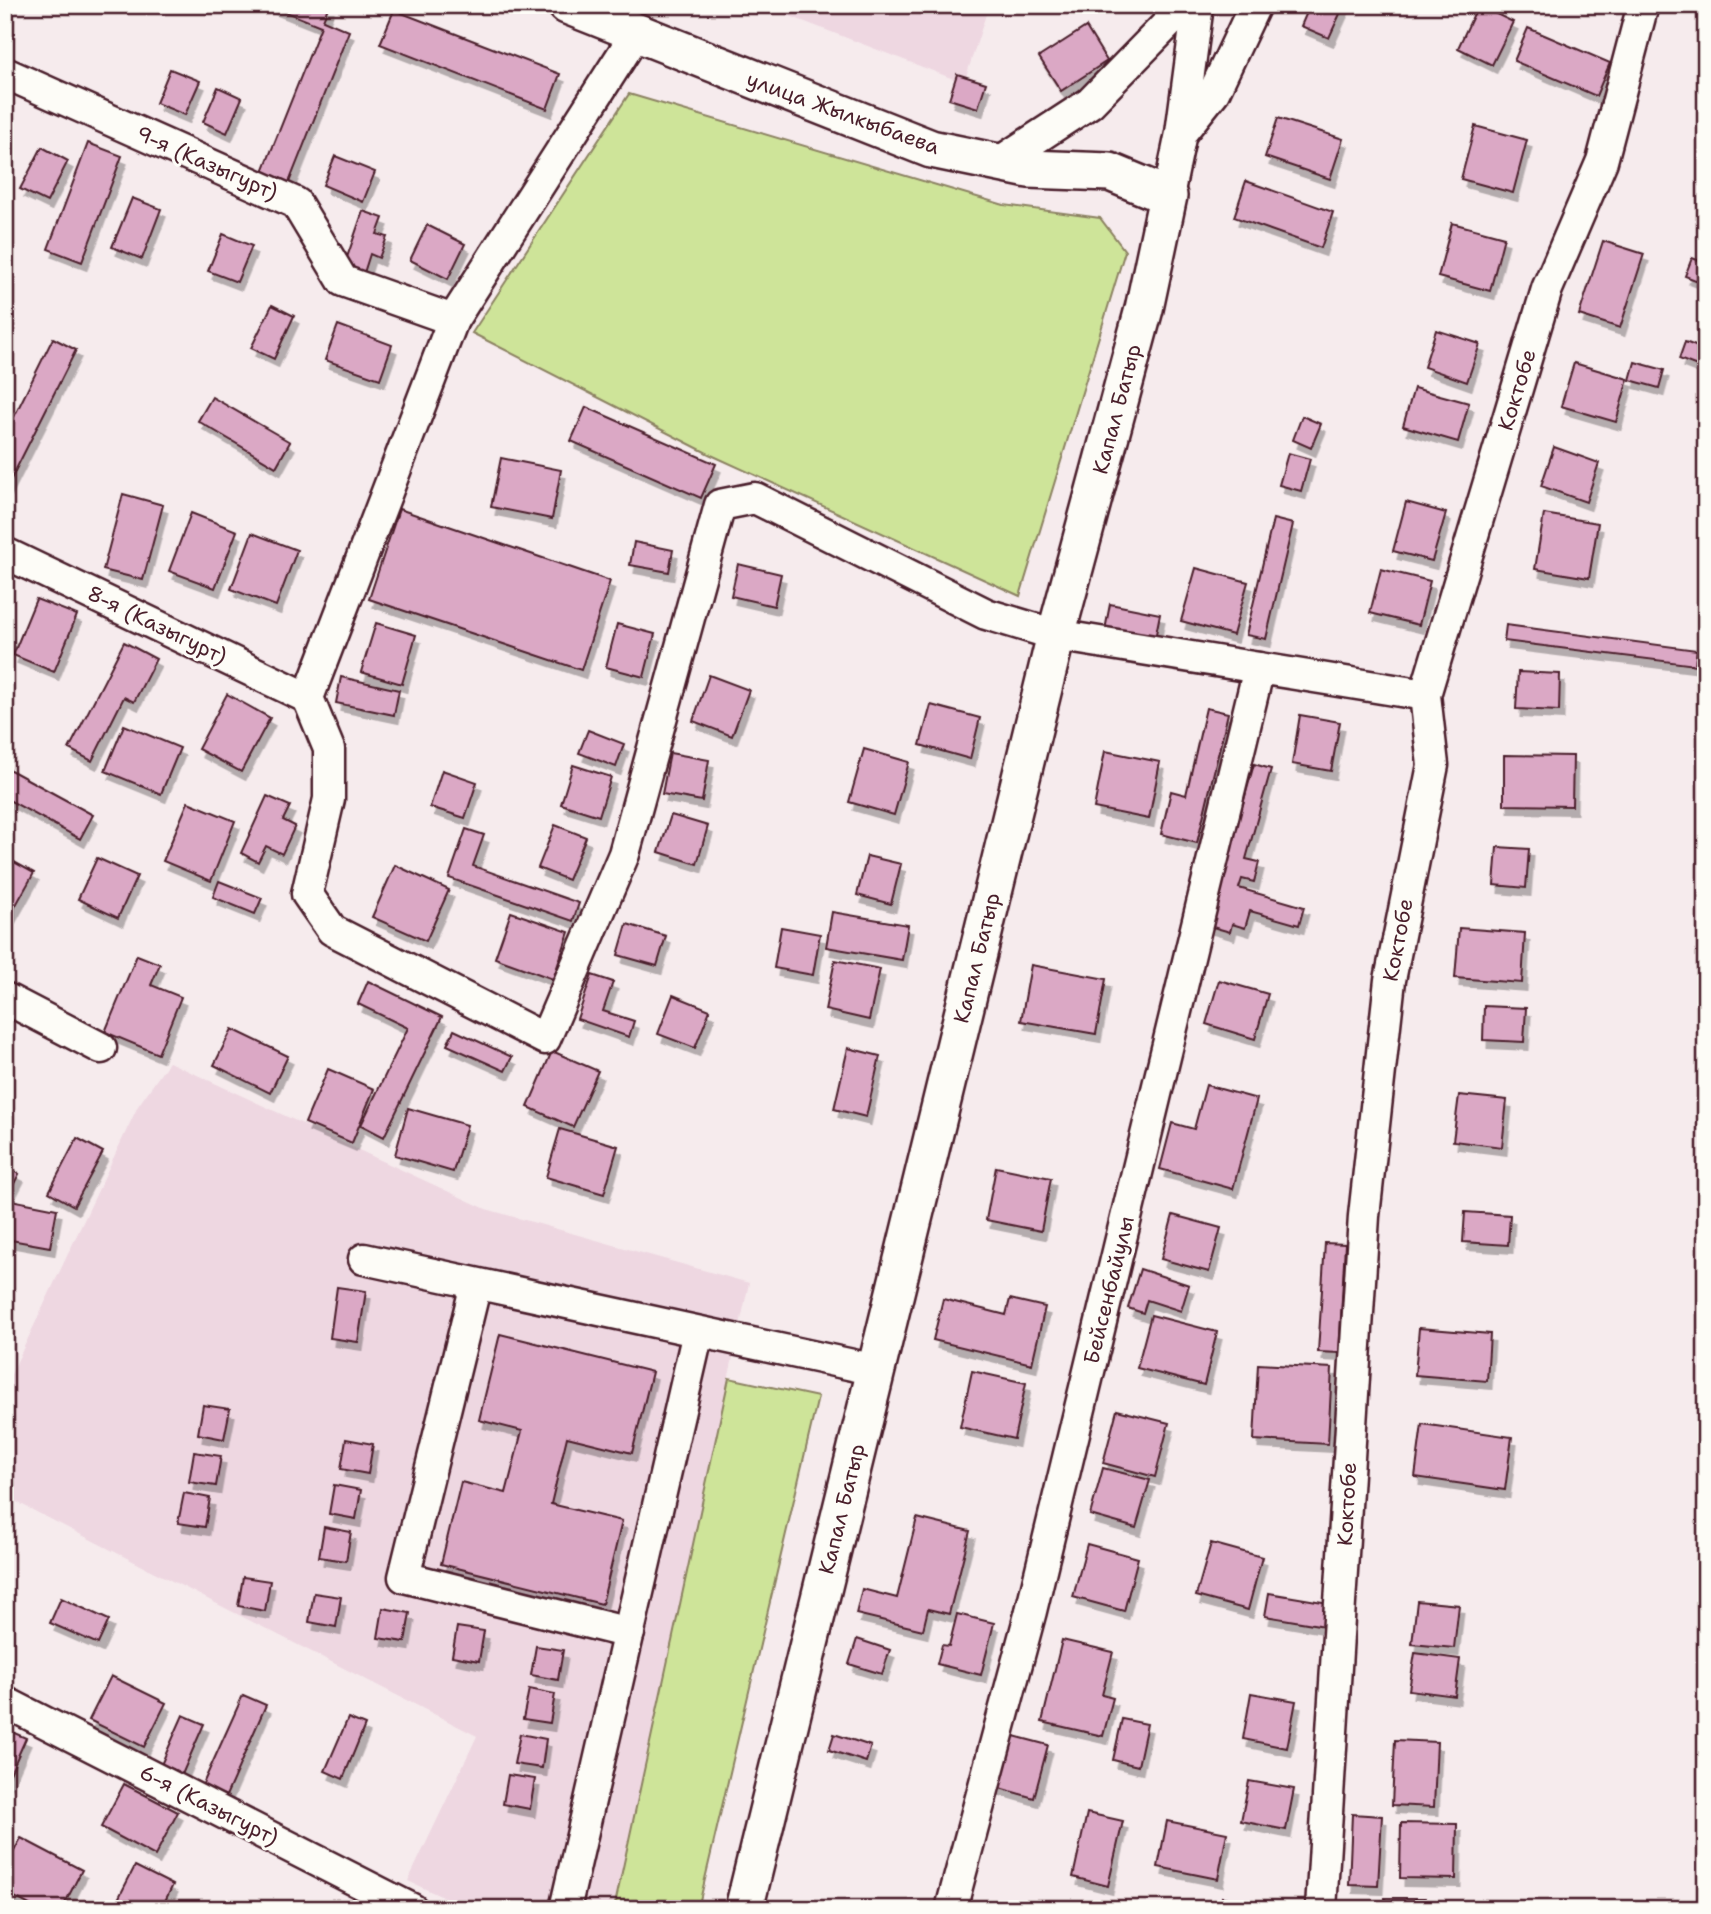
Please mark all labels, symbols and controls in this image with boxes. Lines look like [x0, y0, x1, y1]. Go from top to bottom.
street label: улица Жылкыбаева [743, 65, 943, 161]
street label: 9-я (Казыгурт) [132, 119, 282, 207]
street label: Капал Батыр [1086, 341, 1148, 477]
street label: Коктобе [1491, 346, 1543, 434]
street label: 8-я (Казыгурт) [83, 579, 231, 671]
street label: Капал Батыр [947, 890, 1007, 1026]
street label: Коктобе [1376, 896, 1420, 984]
street label: Бейсенбайулы [1077, 1213, 1141, 1367]
street label: Капал Батыр [812, 1441, 872, 1577]
street label: Коктобе [1331, 1461, 1363, 1547]
street label: 6-я (Казыгурт) [135, 1758, 283, 1852]

